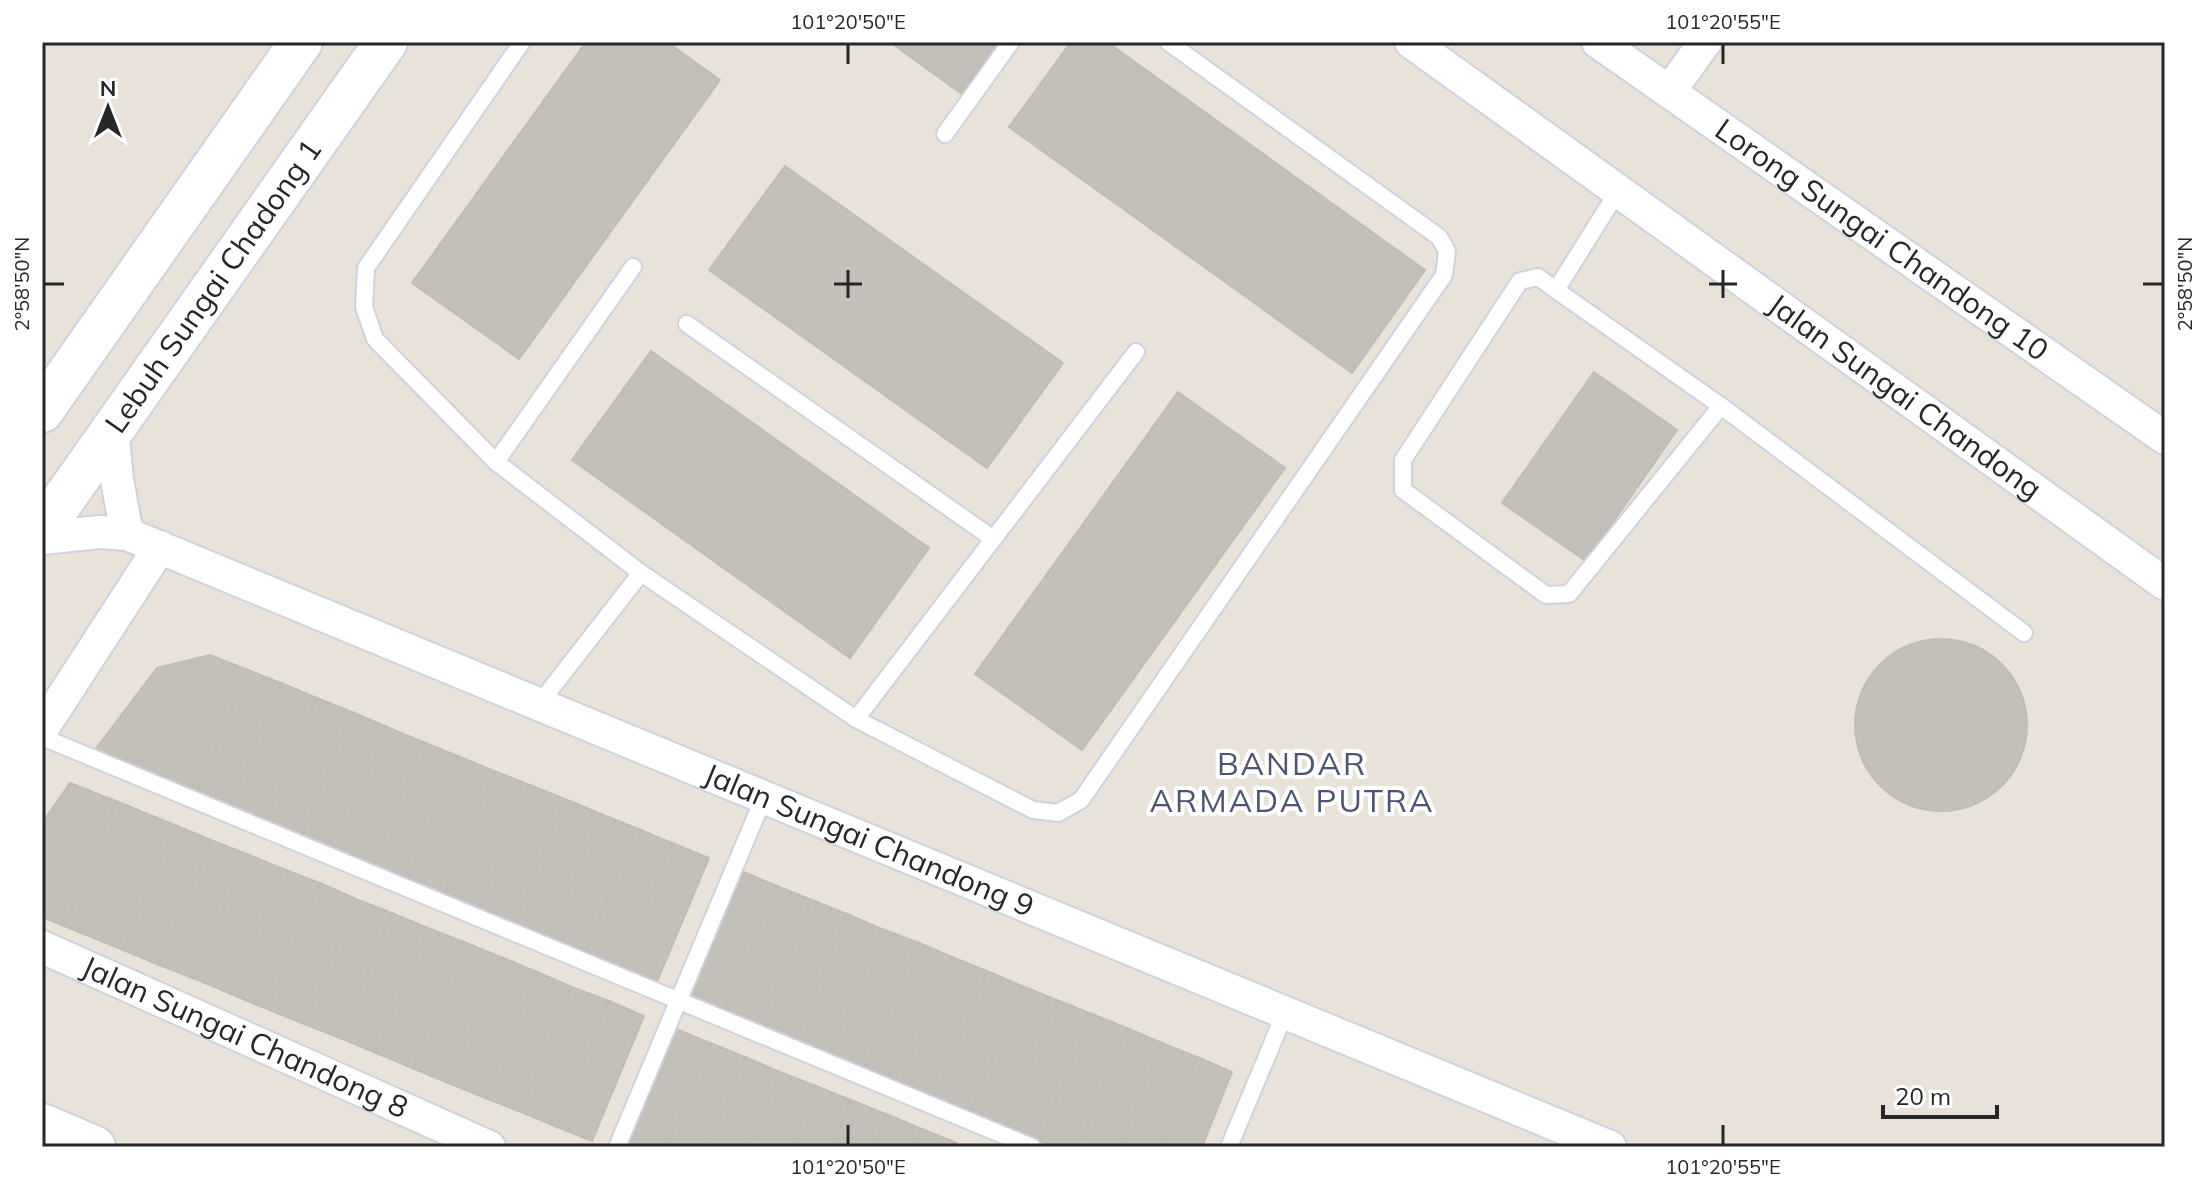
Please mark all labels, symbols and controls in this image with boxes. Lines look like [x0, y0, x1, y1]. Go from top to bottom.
text: 101°20'50"E [790, 9, 906, 34]
text: 101°20'55"E [1665, 9, 1781, 34]
north arrow [68, 68, 148, 148]
text: N [100, 74, 116, 102]
street label: Lorong Sungai Chandong 10 [1708, 110, 2056, 369]
street label: Lebuh Sungai Chadong 1 [96, 132, 329, 440]
text: 2°58'50"N [9, 237, 34, 331]
text: 2°58'50"N [2172, 237, 2197, 331]
street label: Jalan Sungai Chandong [1761, 285, 2049, 507]
district label: BANDAR ARMADA PUTRA [1150, 743, 1434, 820]
street label: Jalan Sungai Chandong 9 [699, 755, 1040, 925]
street label: Jalan Sungai Chandong 8 [76, 947, 414, 1126]
scale bar [1883, 1069, 1997, 1119]
text: 20 m [1895, 1081, 1951, 1111]
text: 101°20'50"E [790, 1154, 906, 1179]
text: 101°20'55"E [1665, 1154, 1781, 1179]

